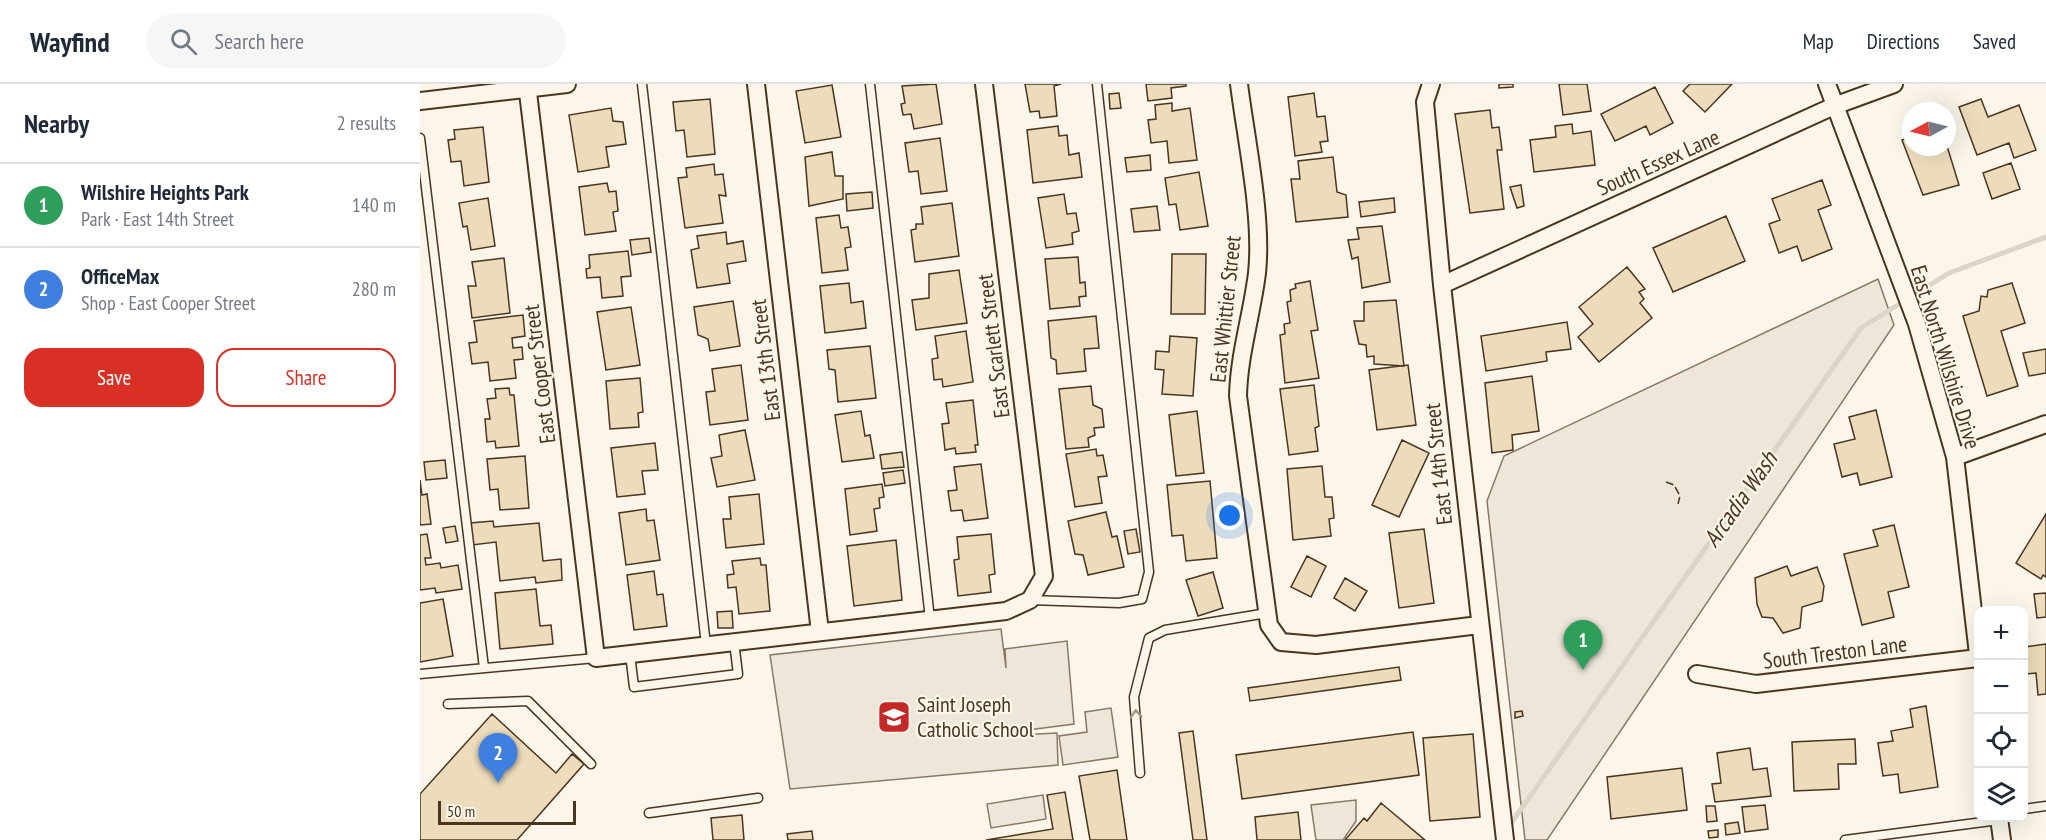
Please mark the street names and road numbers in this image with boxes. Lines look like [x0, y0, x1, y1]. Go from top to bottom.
street label: South Essex Lane [1592, 122, 1724, 202]
street label: East Whittier Street [1203, 234, 1247, 384]
street label: East North Wilshire Drive [1905, 262, 1987, 452]
street label: East Scarlett Street [970, 272, 1016, 420]
street label: East 13th Street [744, 298, 786, 422]
street label: East Cooper Street [517, 303, 561, 445]
street label: East 14th Street [1418, 402, 1458, 526]
street label: South Treston Lane [1761, 629, 1909, 675]

